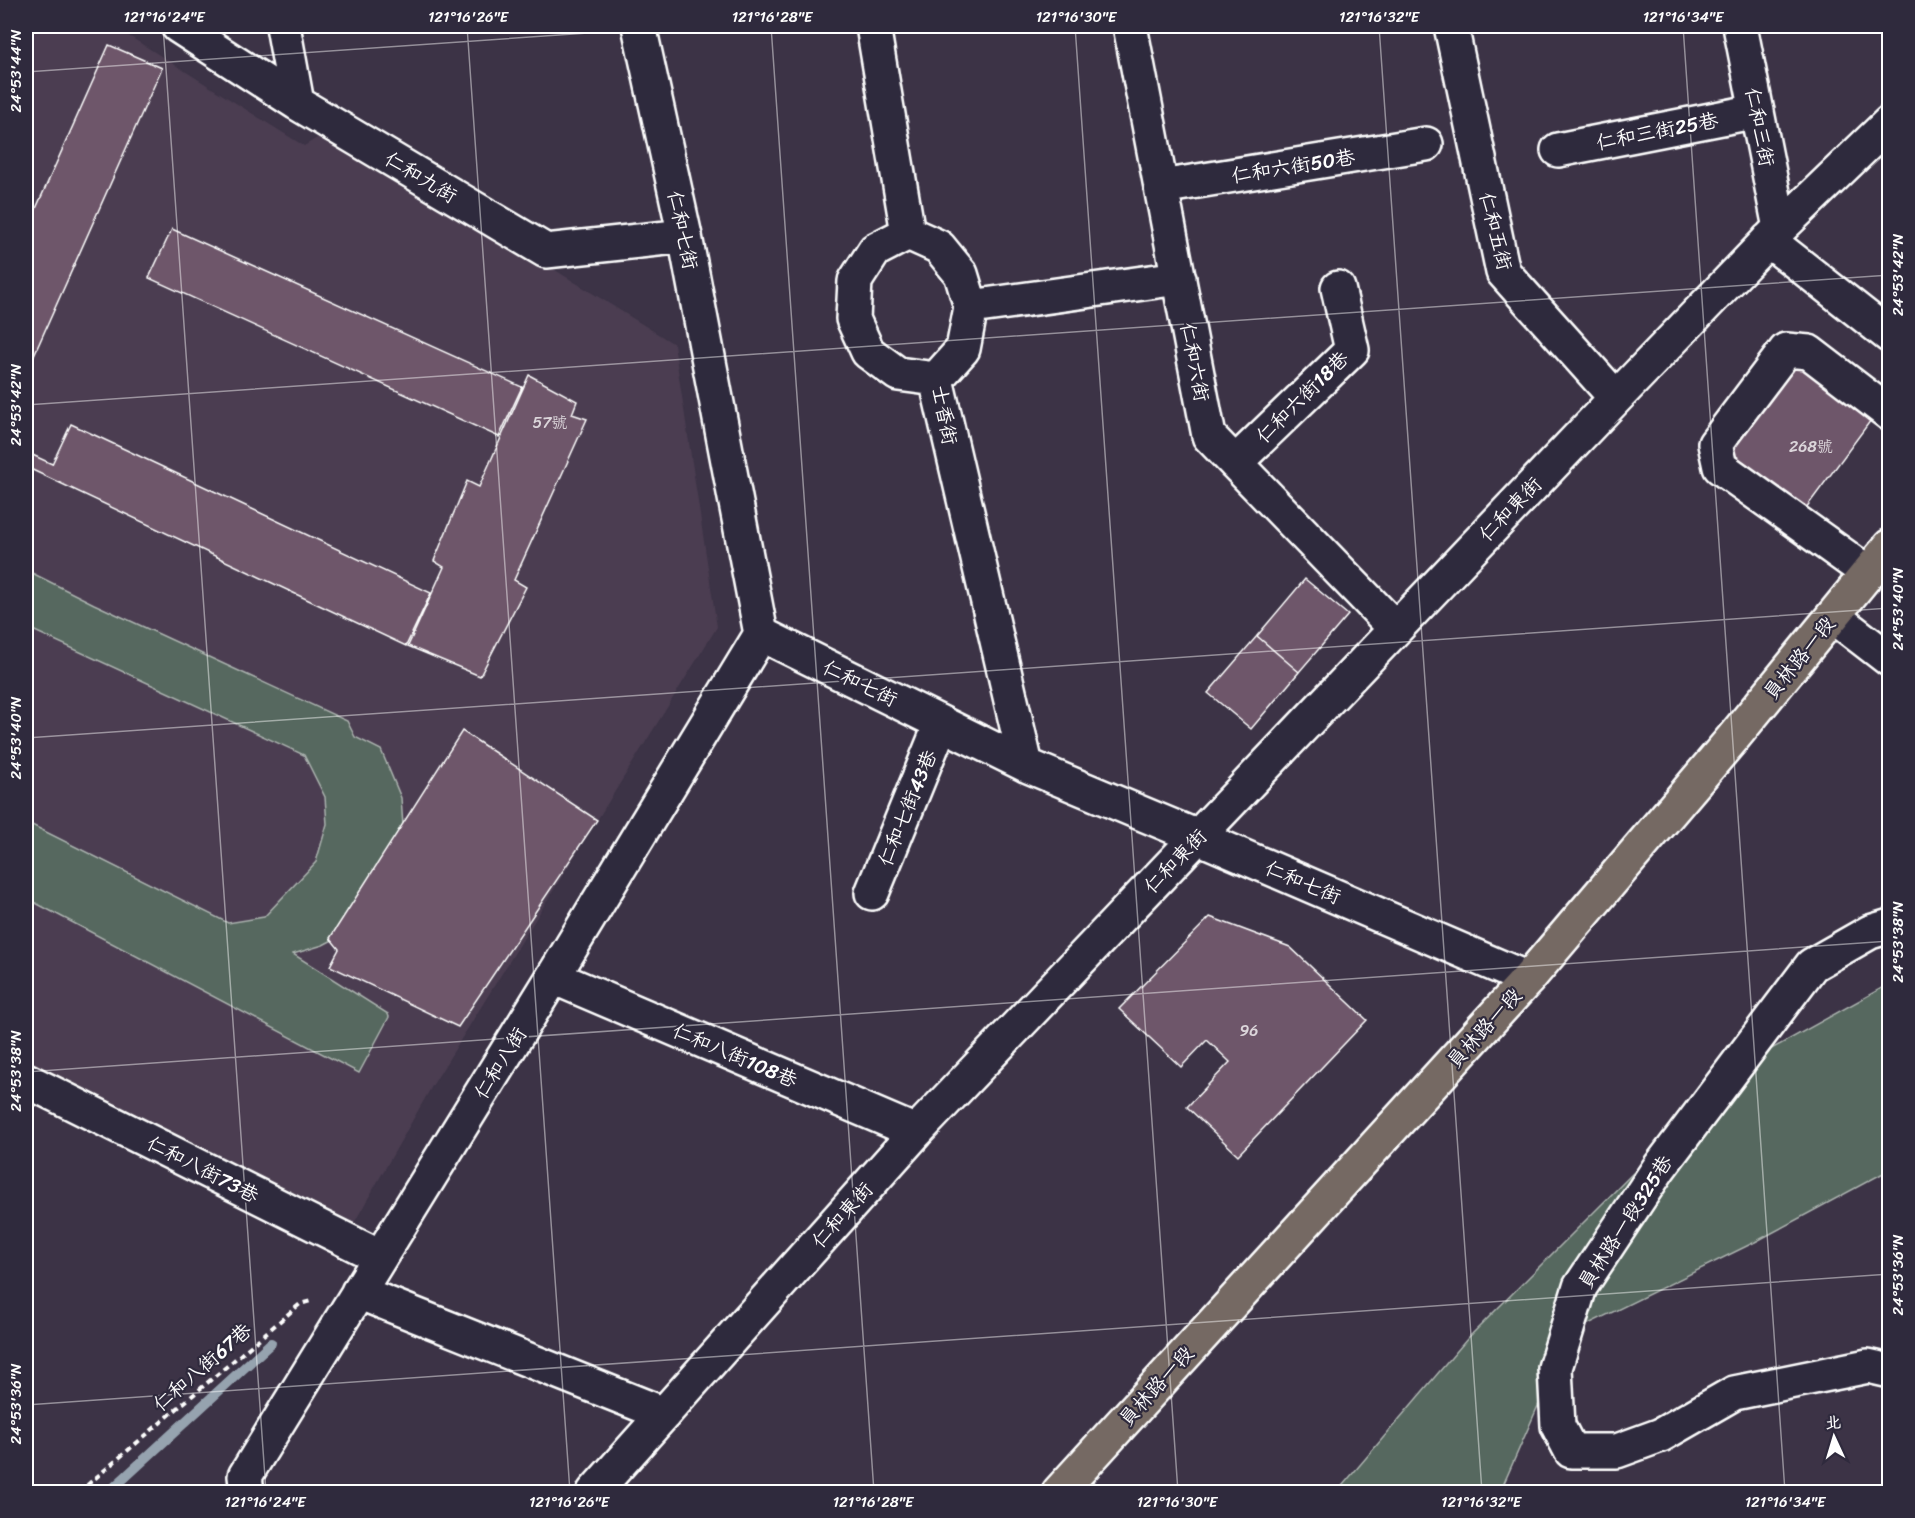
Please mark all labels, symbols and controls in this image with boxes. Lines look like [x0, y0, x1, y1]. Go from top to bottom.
text: 121°16'24"E [123, 4, 206, 30]
text: 121°16'26"E [428, 4, 510, 30]
text: 121°16'28"E [732, 4, 814, 30]
text: 121°16'30"E [1036, 4, 1118, 30]
text: 121°16'32"E [1339, 4, 1421, 30]
text: 121°16'34"E [1643, 4, 1725, 30]
text: 24°53'44"N [3, 29, 29, 112]
street label: 仁和三街 [1735, 84, 1784, 170]
street label: 仁和三街25巷 [1593, 102, 1722, 160]
street label: 仁和六街50巷 [1229, 139, 1358, 194]
street label: 仁和九街 [377, 142, 464, 213]
street label: 仁和七街 [657, 187, 708, 273]
street label: 仁和五街 [1469, 188, 1522, 274]
text: 24°53'42"N [1885, 233, 1911, 316]
street label: 仁和六街 [1170, 319, 1219, 405]
street label: 仁和六街18巷 [1247, 342, 1358, 452]
text: 24°53'42"N [3, 363, 29, 446]
street label: 士香街 [922, 382, 967, 448]
house number: 57號 [533, 408, 567, 437]
house number: 268號 [1789, 432, 1833, 461]
street label: 仁和東街 [1470, 468, 1551, 550]
text: 24°53'40"N [1885, 567, 1911, 650]
street label: 員林路一段 [1754, 608, 1844, 708]
street label: 仁和七街 [816, 650, 903, 717]
text: 24°53'40"N [3, 696, 29, 779]
street label: 仁和七街43巷 [868, 743, 947, 872]
street label: 仁和東街 [1135, 820, 1216, 902]
street label: 仁和七街 [1259, 851, 1346, 914]
text: 24°53'38"N [1885, 901, 1911, 983]
street label: 員林路一段 [1438, 979, 1531, 1077]
street label: 仁和八街108巷 [667, 1013, 804, 1098]
house number: 96 [1240, 1016, 1258, 1045]
street label: 仁和八街 [464, 1020, 536, 1106]
text: 24°53'38"N [3, 1030, 29, 1112]
street label: 仁和八街73巷 [140, 1126, 266, 1213]
street label: 員林路一段325巷 [1569, 1147, 1683, 1297]
street label: 仁和東街 [803, 1174, 882, 1257]
text: 24°53'36"N [1885, 1234, 1911, 1315]
street label: 仁和八街67巷 [145, 1313, 261, 1421]
street label: 員林路一段 [1110, 1337, 1203, 1435]
text: 24°53'36"N [3, 1363, 29, 1444]
north arrow [1804, 1407, 1864, 1467]
text: 北 [1824, 1408, 1842, 1438]
text: 121°16'24"E [224, 1489, 307, 1515]
text: 121°16'26"E [529, 1489, 611, 1515]
text: 121°16'28"E [833, 1489, 915, 1515]
text: 121°16'30"E [1137, 1489, 1219, 1515]
text: 121°16'32"E [1441, 1489, 1523, 1515]
text: 121°16'34"E [1745, 1489, 1827, 1515]

